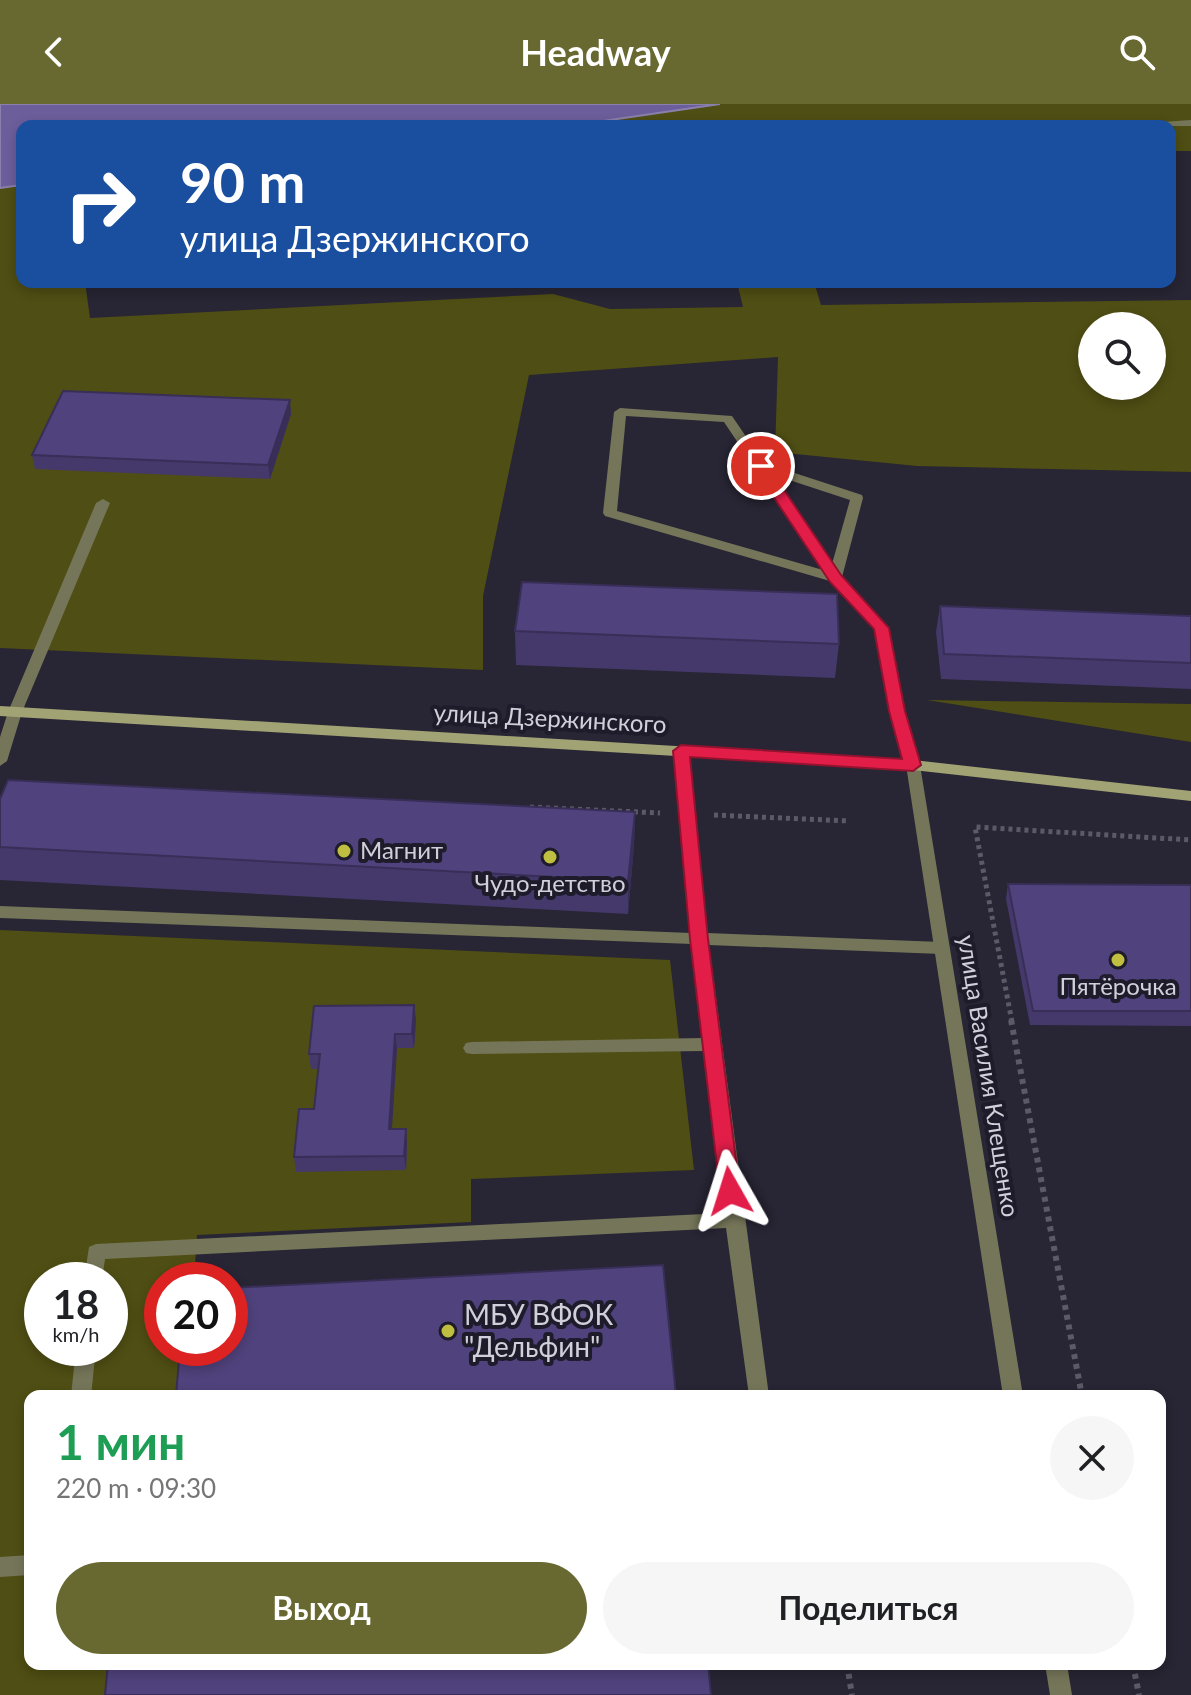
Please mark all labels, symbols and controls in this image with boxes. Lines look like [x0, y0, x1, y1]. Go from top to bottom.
icon: back [32, 30, 76, 74]
text: Headway [520, 30, 671, 74]
icon: search [1115, 30, 1159, 74]
text: 90 m [180, 148, 305, 215]
icon: right [48, 152, 152, 256]
text: улица Дзержинского [180, 216, 530, 260]
map controls [1078, 312, 1166, 400]
button: search [1078, 312, 1166, 400]
pin [727, 432, 795, 500]
icon: arrive [739, 444, 783, 488]
street label: улица Дзержинского [433, 697, 667, 738]
place label: Магнит [360, 835, 443, 864]
marker: Магнит [335, 842, 353, 860]
marker: Чудо-детство [541, 848, 559, 866]
place label: Чудо-детство [474, 868, 626, 897]
street label: улица Василия Клещенко [953, 933, 1026, 1219]
marker: Пятёрочка [1109, 951, 1127, 969]
place label: Пятёрочка [1059, 971, 1177, 1000]
position arrow [688, 1149, 772, 1233]
speed limit sign: 20 [144, 1262, 248, 1366]
text: 18 [53, 1280, 99, 1328]
place label: МБУ ВФОК "Дельфин" [464, 1297, 613, 1363]
text: km/h [53, 1322, 99, 1346]
marker: МБУ ВФОК "Дельфин" [439, 1322, 457, 1340]
text: 1 мин [56, 1413, 185, 1470]
button: close [1050, 1416, 1134, 1500]
text: 220 m · 09:30 [56, 1472, 216, 1504]
button: Выход [56, 1562, 587, 1654]
button: Поделиться [603, 1562, 1134, 1654]

